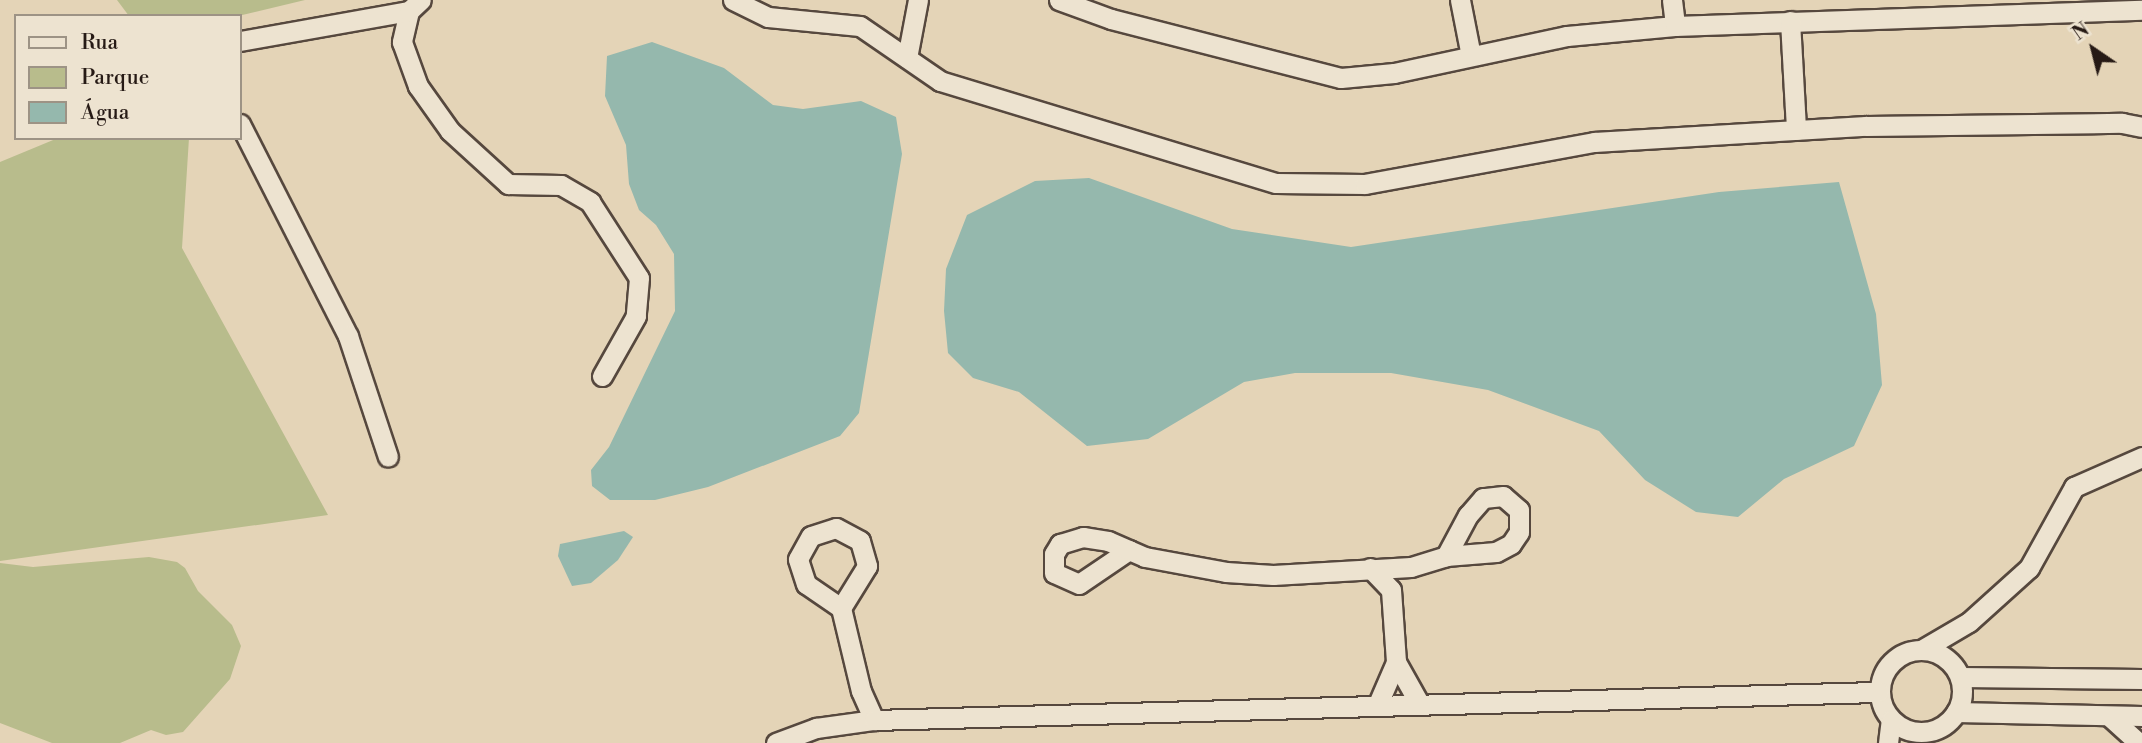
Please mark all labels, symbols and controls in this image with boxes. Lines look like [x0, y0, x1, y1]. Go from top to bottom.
legend [14, 14, 242, 140]
north arrow [2058, 14, 2128, 84]
text: N [2068, 18, 2094, 46]
text: Rua [81, 30, 118, 56]
text: Parque [81, 65, 149, 91]
text: Água [81, 100, 129, 126]

